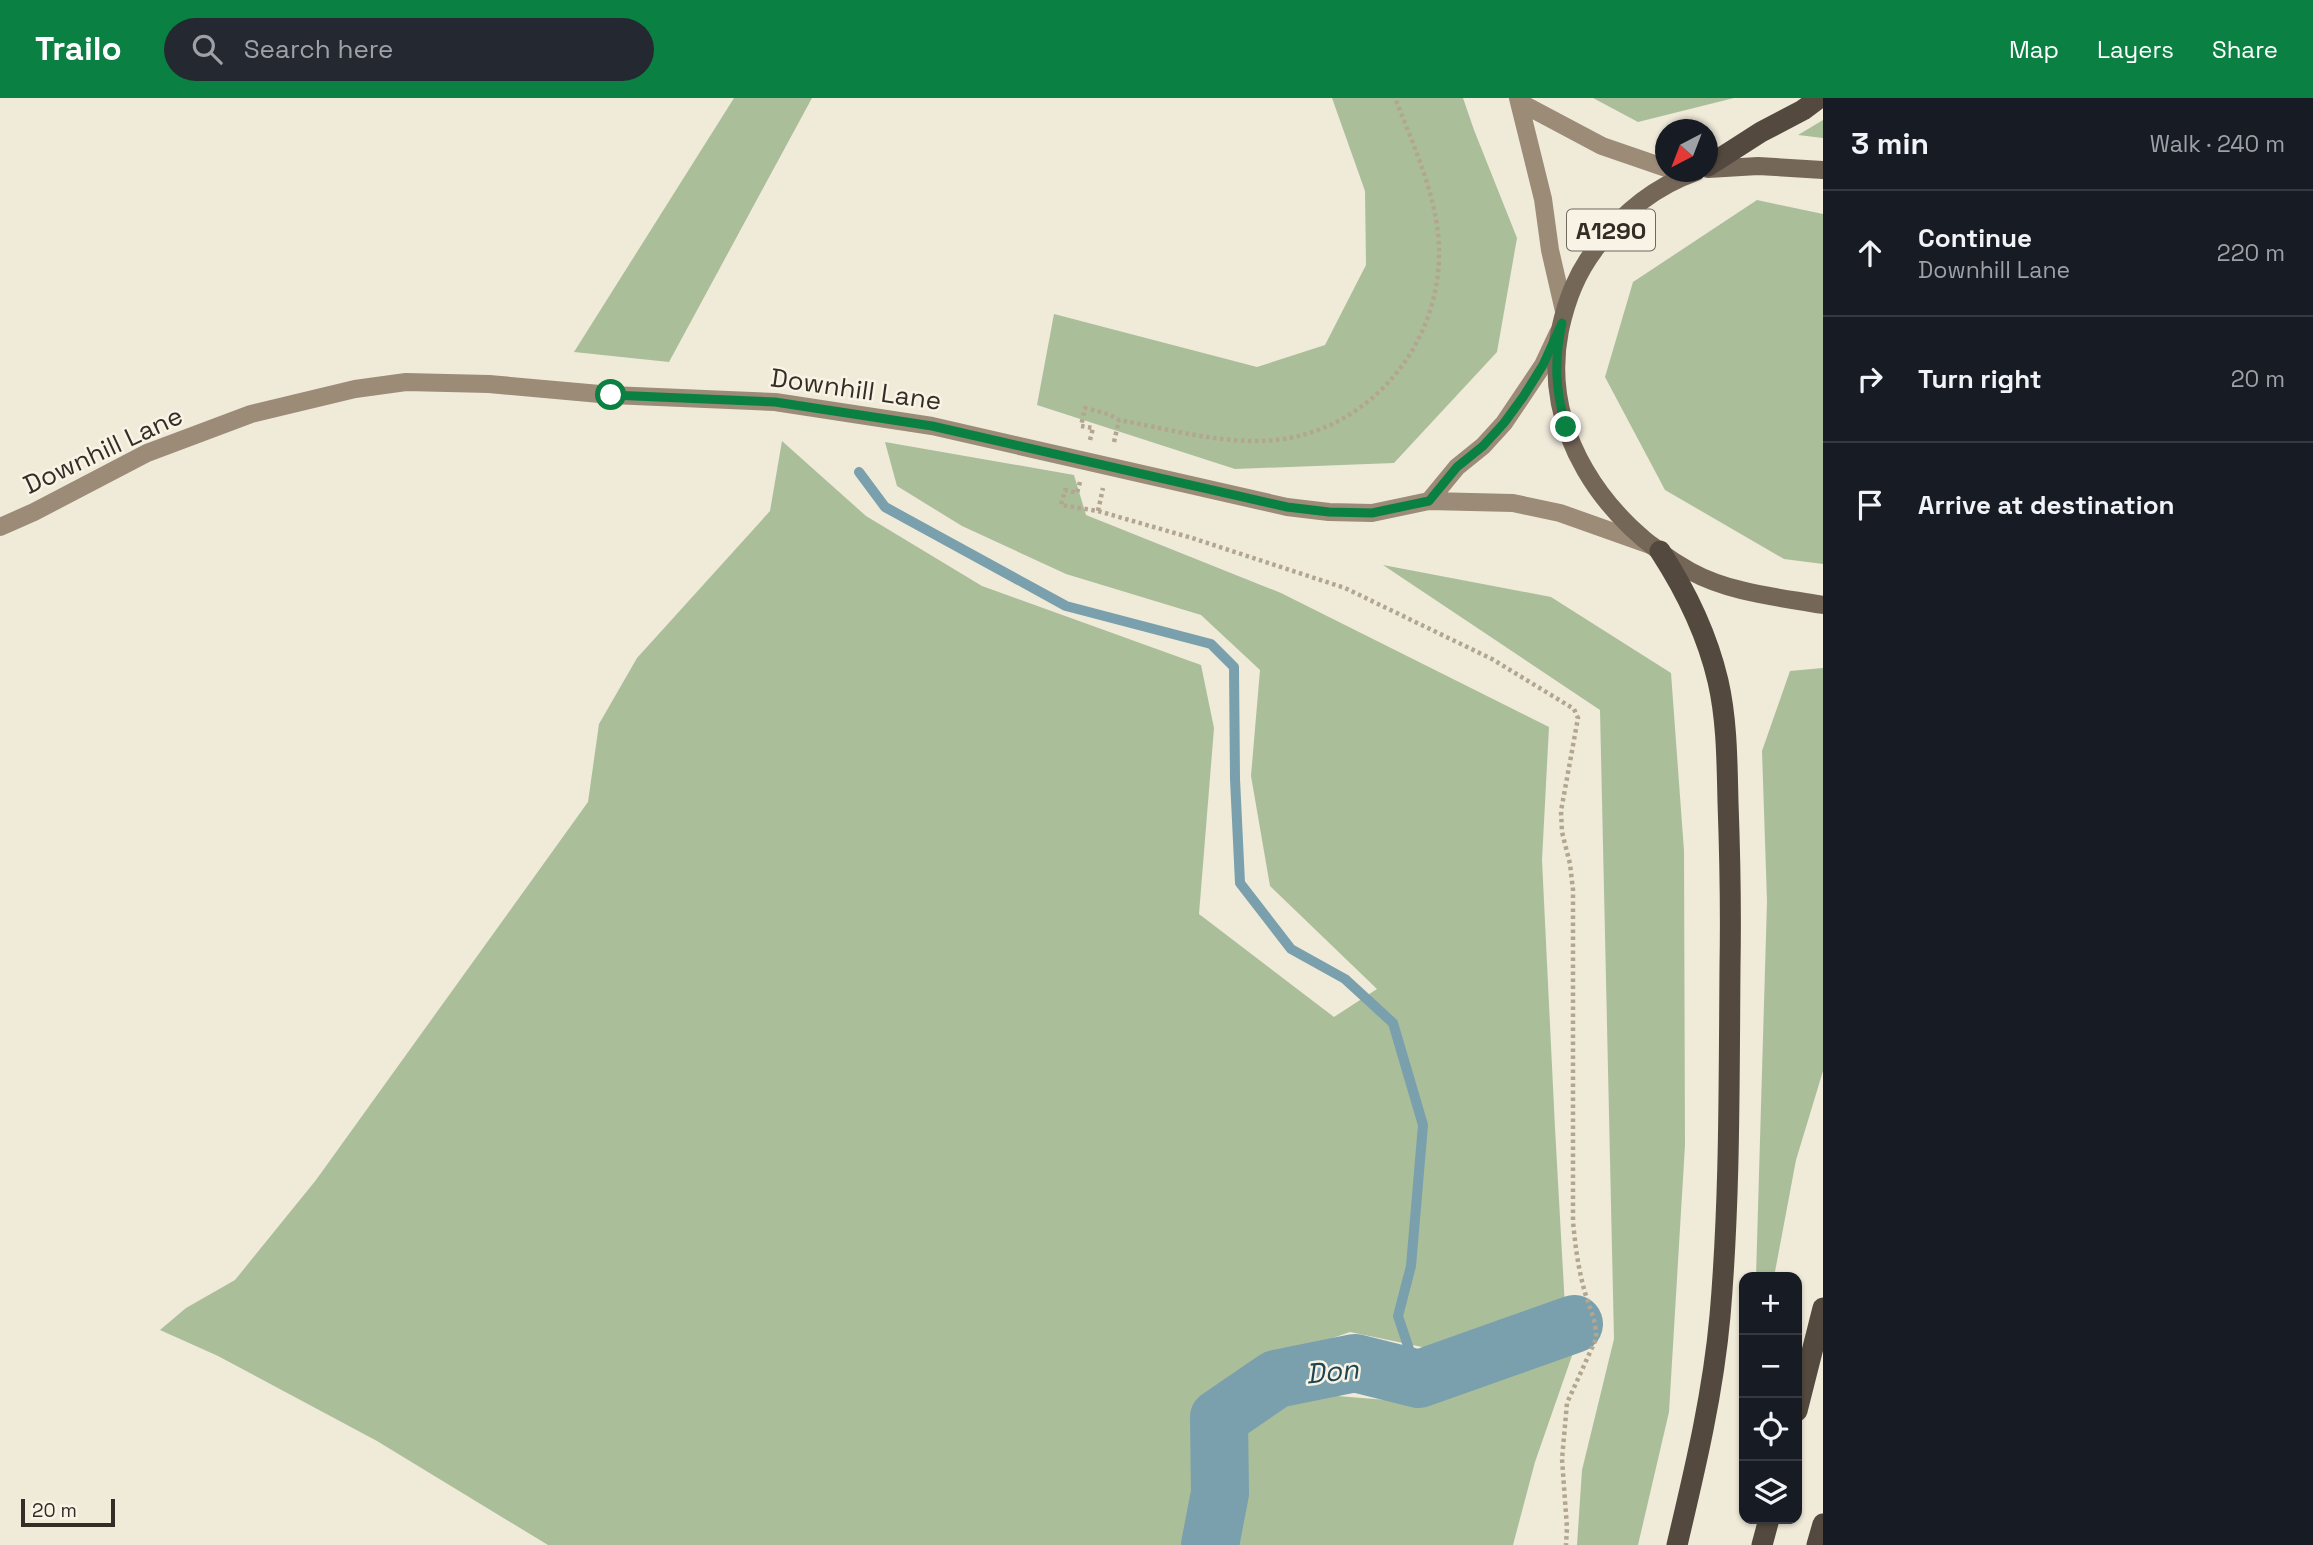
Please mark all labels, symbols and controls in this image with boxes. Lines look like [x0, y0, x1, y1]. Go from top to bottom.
search box [164, 18, 654, 81]
text: Trailo [35, 28, 122, 70]
icon: search [188, 30, 226, 68]
text: Search here [244, 32, 394, 66]
text: Map [2009, 34, 2059, 65]
text: Layers [2097, 34, 2174, 65]
text: Share [2212, 34, 2278, 65]
north arrow [1655, 119, 1718, 182]
text: 3 min [1851, 124, 1929, 163]
text: Walk · 240 m [2150, 129, 2285, 159]
road number: A1290 [1567, 210, 1655, 250]
text: Continue [1918, 221, 2032, 255]
icon: ahead [1851, 234, 1889, 272]
text: 220 m [2217, 238, 2285, 268]
text: Downhill Lane [1918, 255, 2070, 285]
street label: Downhill Lane [768, 360, 944, 418]
icon: right [1851, 360, 1889, 398]
text: Turn right [1918, 362, 2042, 396]
text: 20 m [2231, 364, 2285, 394]
route start [595, 379, 626, 410]
street label: Downhill Lane [18, 398, 188, 502]
route end [1550, 411, 1581, 442]
icon: arrive [1851, 486, 1889, 524]
text: Arrive at destination [1918, 488, 2175, 522]
map controls [1739, 1272, 1802, 1524]
button: + [1739, 1272, 1802, 1335]
button: − [1739, 1335, 1802, 1398]
water label: Don [1304, 1350, 1361, 1392]
button: locate [1739, 1398, 1802, 1461]
button: layers [1739, 1461, 1802, 1524]
scale bar [21, 1496, 116, 1528]
text: 20 m [32, 1498, 77, 1523]

